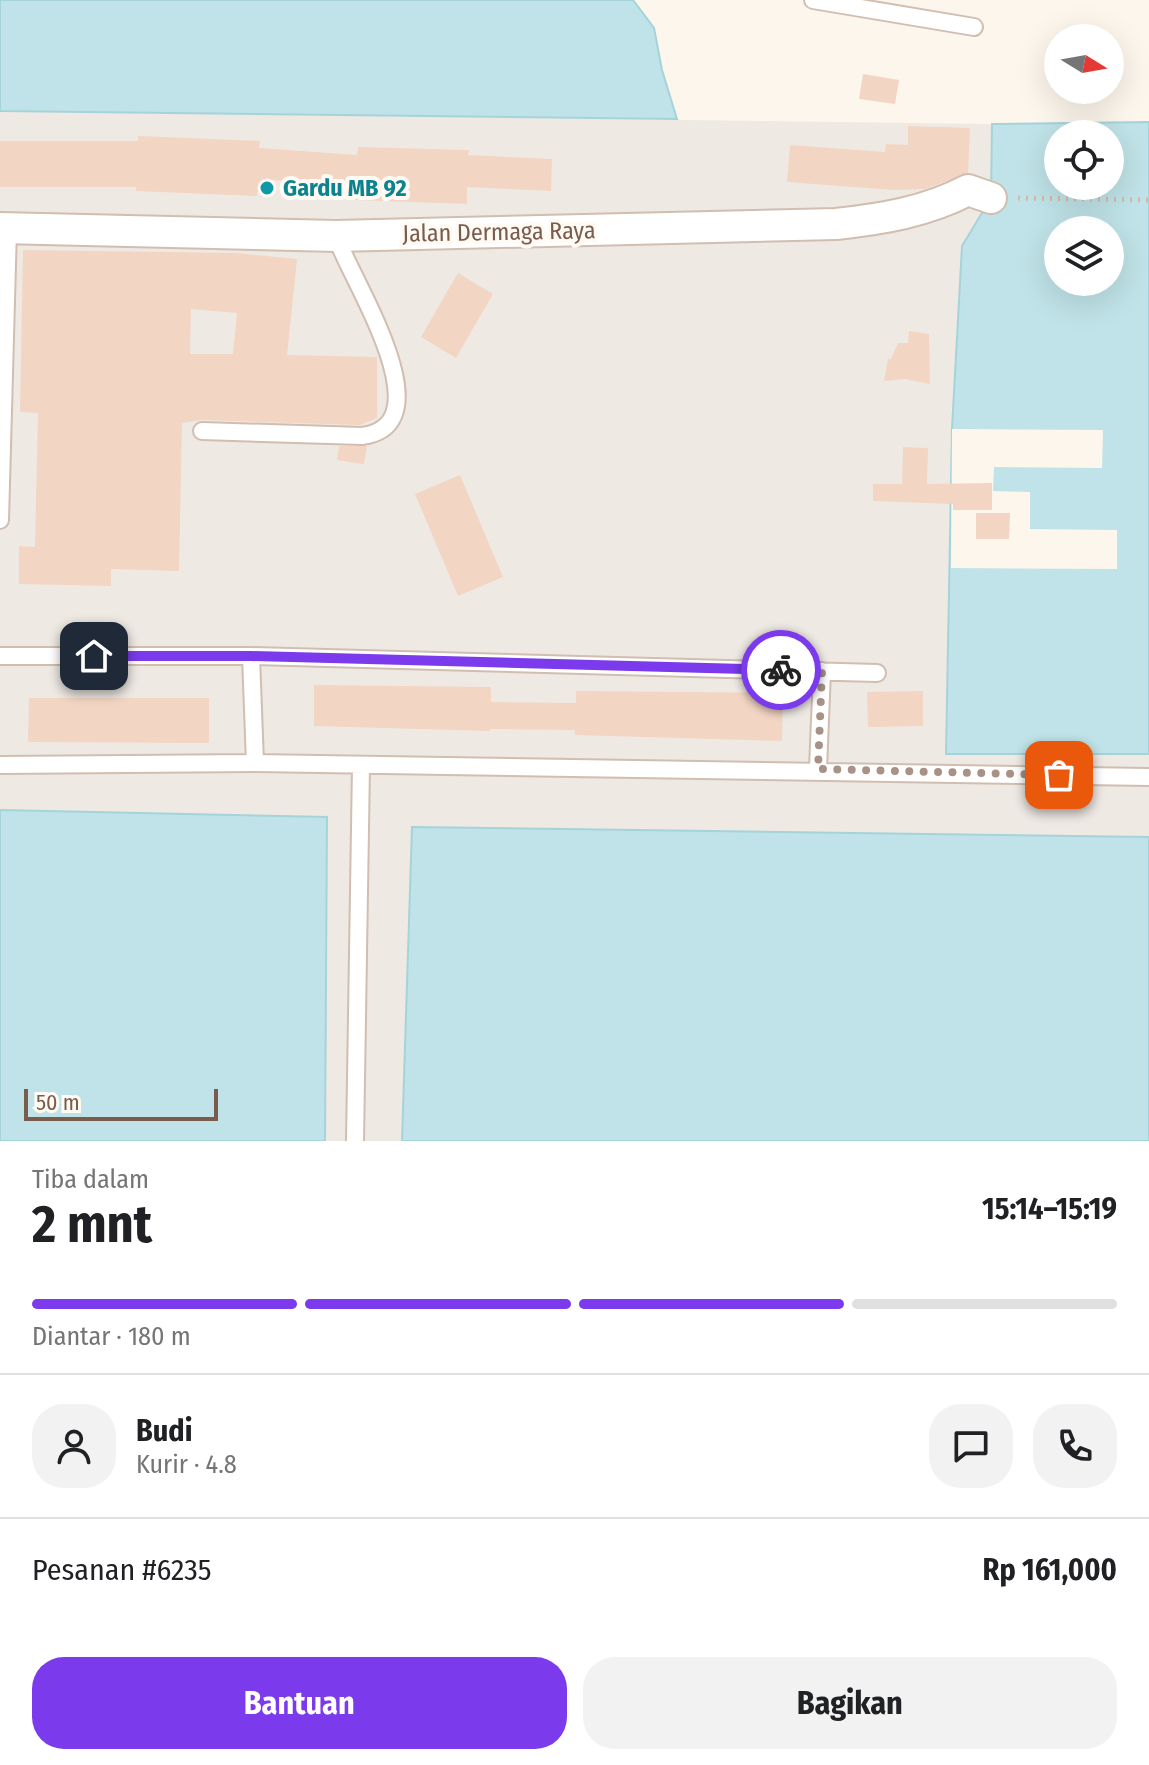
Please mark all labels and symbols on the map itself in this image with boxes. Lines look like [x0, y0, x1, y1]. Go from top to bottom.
north arrow [1044, 24, 1124, 104]
place label: Gardu MB 92 [283, 174, 407, 202]
marker: Gardu MB 92 [258, 179, 276, 197]
street label: Jalan Dermaga Raya [402, 216, 596, 248]
pin [60, 622, 128, 690]
courier [741, 630, 821, 710]
pin [1025, 741, 1093, 809]
scale bar [24, 1085, 218, 1121]

